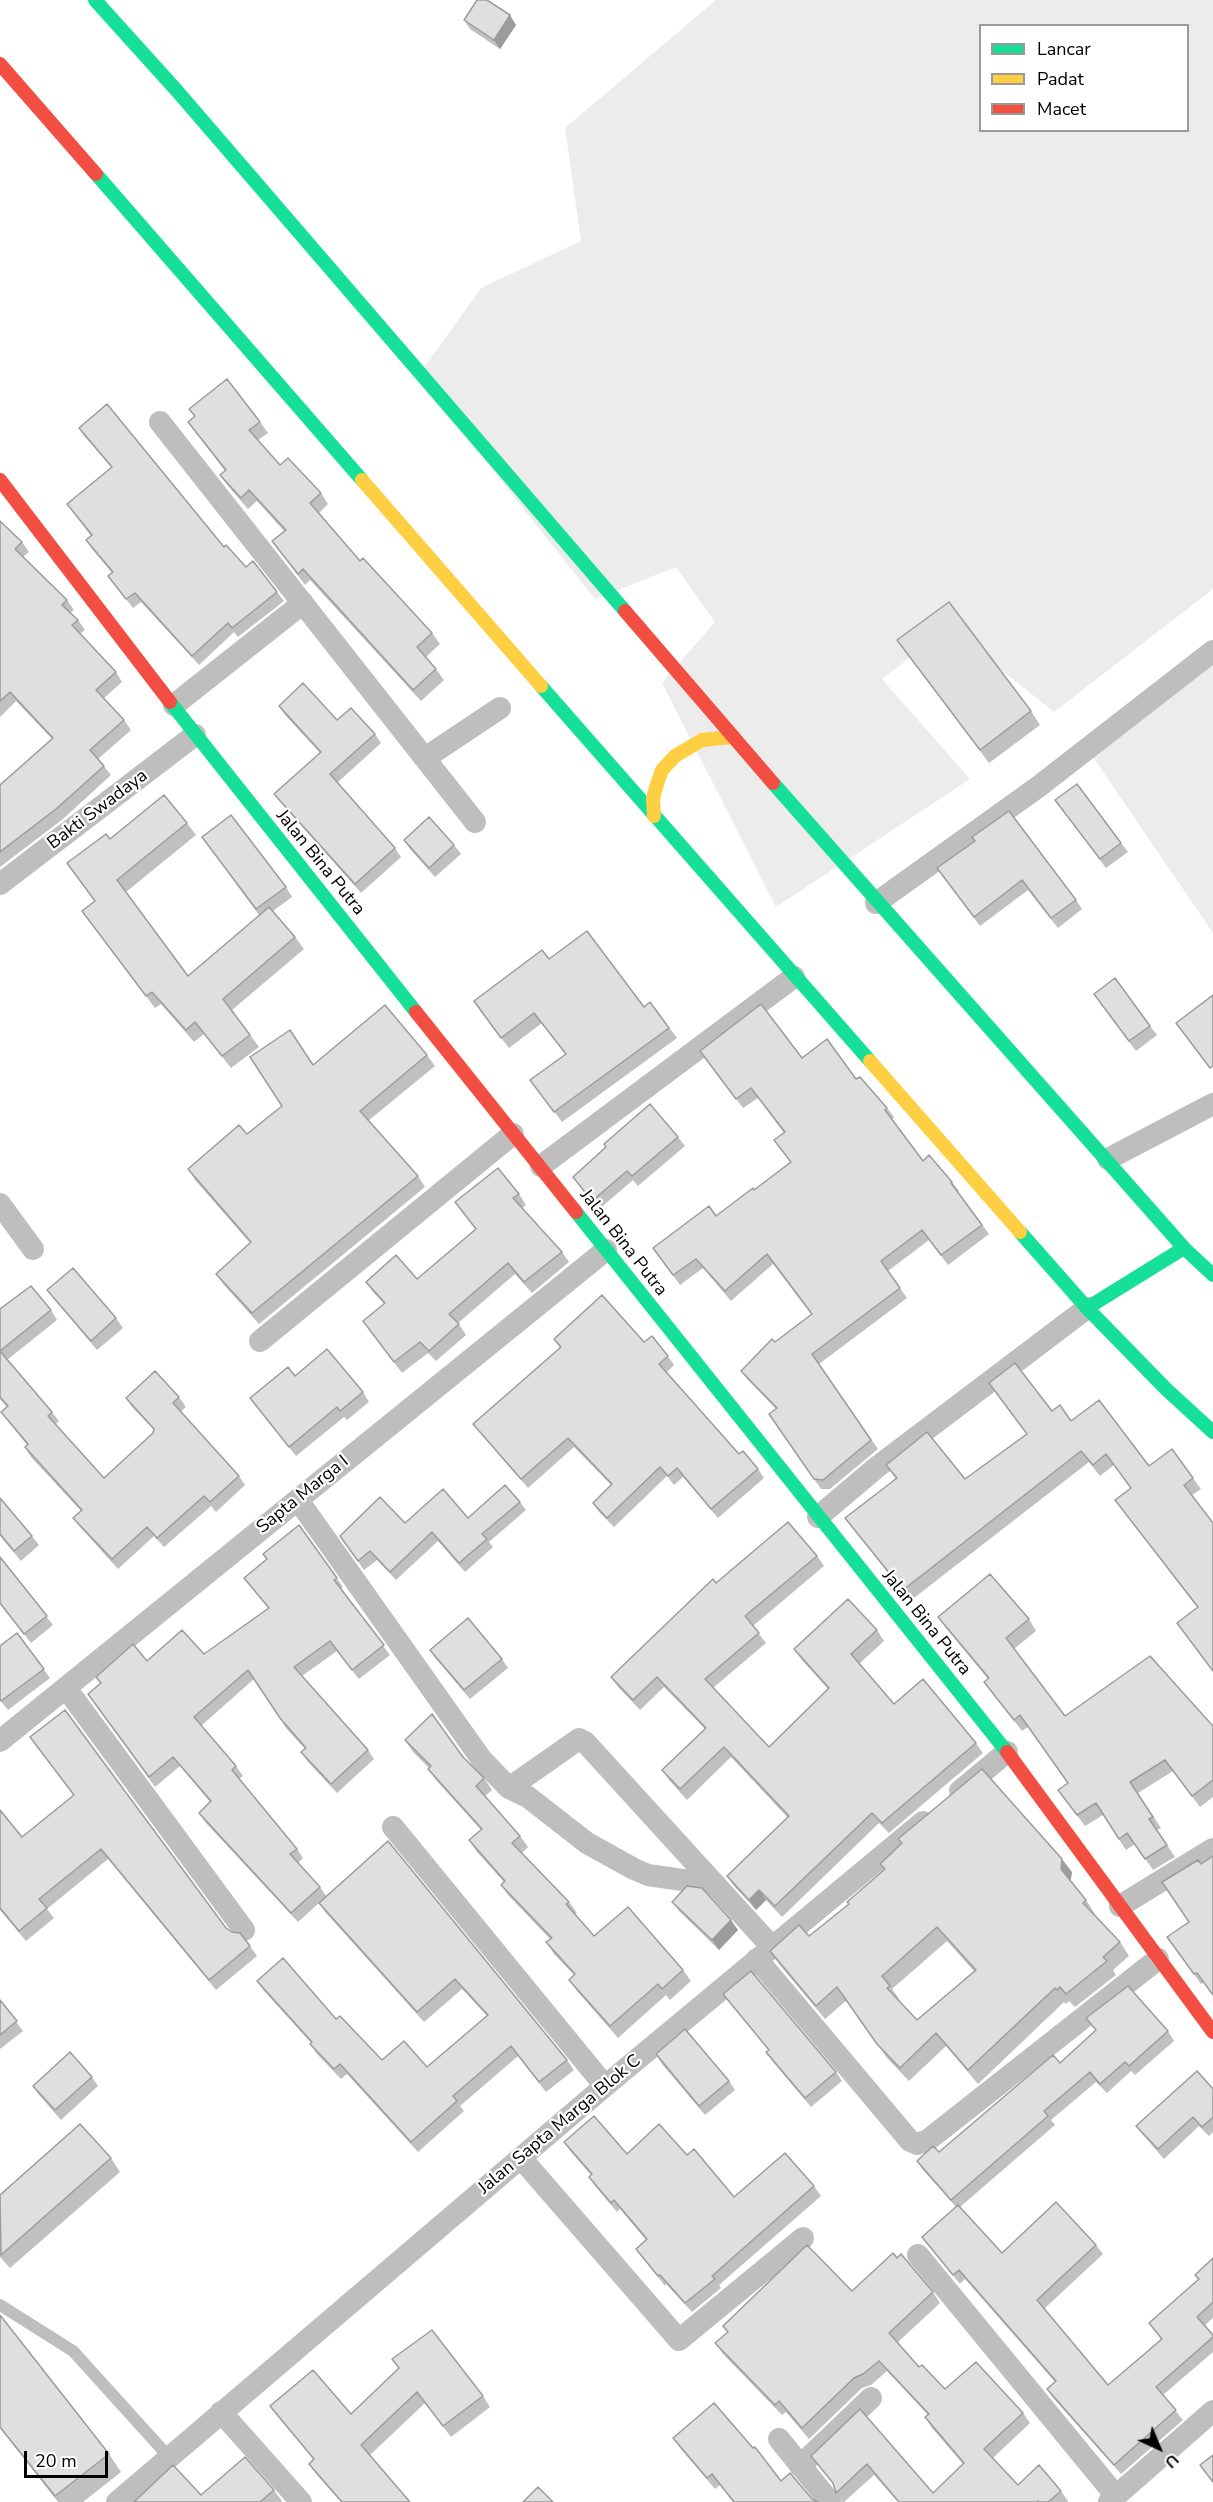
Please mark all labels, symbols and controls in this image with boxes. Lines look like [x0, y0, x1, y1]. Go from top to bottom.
legend [979, 24, 1189, 132]
text: Lancar [1037, 37, 1091, 61]
text: Padat [1037, 67, 1084, 91]
text: Macet [1037, 97, 1086, 121]
street label: Bakti Swadaya [44, 765, 152, 855]
street label: Jalan Bina Putra [271, 806, 369, 920]
street label: Jalan Bina Putra [575, 1185, 671, 1301]
street label: Sapta Marga I [253, 1451, 353, 1539]
street label: Jalan Bina Putra [877, 1566, 975, 1680]
street label: Jalan Sapta Marga Blok C [474, 2051, 646, 2199]
north arrow [1129, 2418, 1189, 2478]
scale bar [27, 2439, 111, 2477]
text: 20 m [35, 2449, 77, 2473]
text: U [1160, 2449, 1183, 2473]

